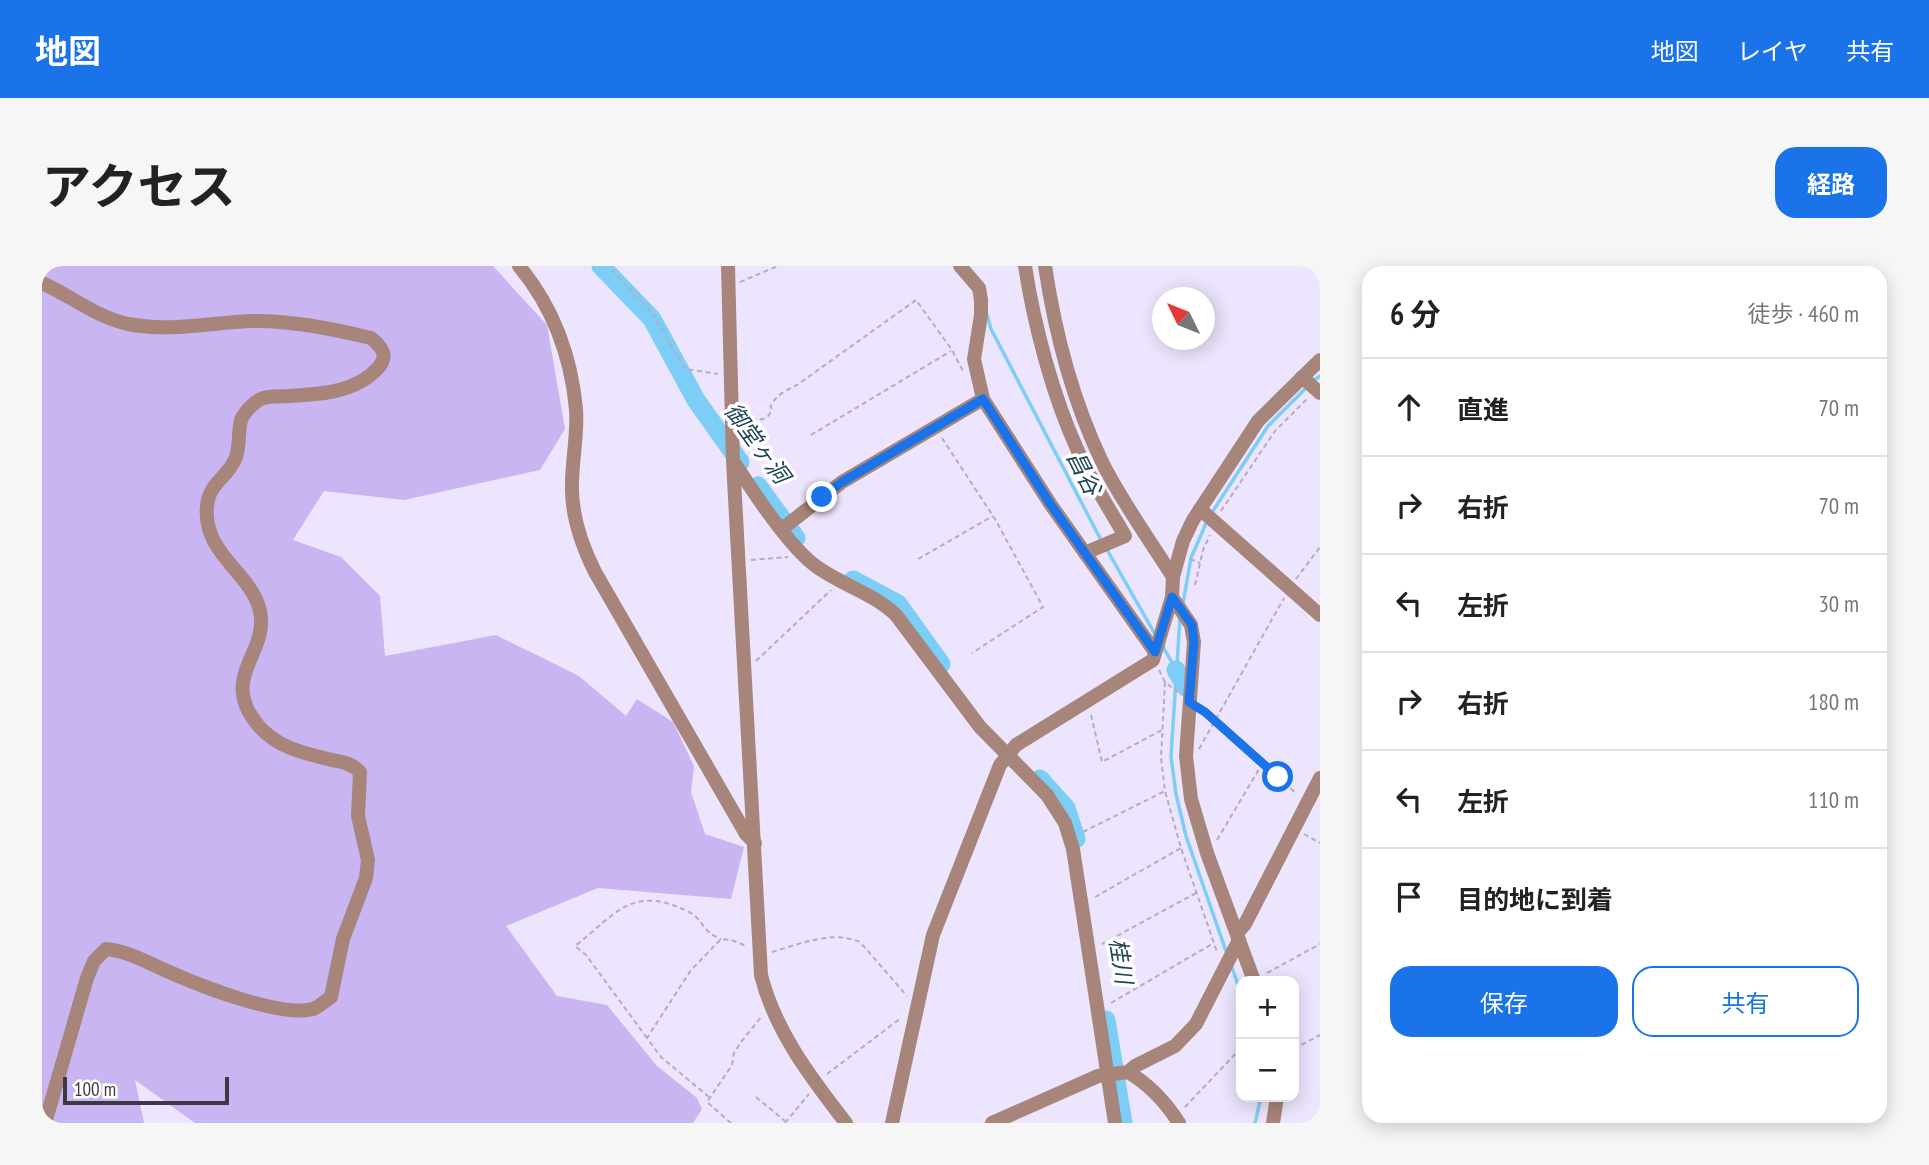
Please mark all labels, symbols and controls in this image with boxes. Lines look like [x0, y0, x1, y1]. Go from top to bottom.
text: 地図 [35, 29, 101, 72]
text: 地図 [1651, 36, 1699, 67]
text: レイヤ [1737, 36, 1808, 67]
text: 共有 [1846, 36, 1894, 67]
button: 経路 [1775, 147, 1887, 218]
text: アクセス [42, 154, 236, 218]
north arrow [1152, 287, 1215, 350]
text: 6 分 [1390, 294, 1441, 333]
text: 徒歩 · 460 m [1747, 299, 1859, 328]
icon: ahead [1390, 388, 1428, 426]
text: 直進 [1457, 393, 1509, 426]
text: 70 m [1818, 393, 1859, 422]
water label: 御堂ヶ洞 [719, 397, 798, 491]
water label: 昌谷 [1061, 446, 1109, 502]
route end [806, 481, 837, 512]
icon: right [1390, 486, 1428, 524]
text: 右折 [1457, 491, 1509, 524]
text: 70 m [1818, 491, 1859, 520]
icon: left [1390, 584, 1428, 622]
text: 左折 [1457, 589, 1509, 622]
text: 30 m [1818, 589, 1859, 618]
icon: right [1390, 682, 1428, 720]
text: 右折 [1457, 687, 1509, 720]
text: 180 m [1808, 687, 1859, 716]
route start [1262, 761, 1293, 792]
icon: left [1390, 780, 1428, 818]
text: 左折 [1457, 785, 1509, 818]
text: 110 m [1808, 785, 1859, 814]
icon: arrive [1390, 878, 1428, 916]
text: 目的地に到着 [1457, 883, 1613, 916]
water label: 桂川 [1104, 936, 1140, 989]
button: 保存 [1390, 966, 1618, 1037]
button: 共有 [1632, 966, 1859, 1037]
map controls [1236, 976, 1299, 1102]
button: + [1236, 976, 1299, 1039]
button: − [1236, 1039, 1299, 1102]
scale bar [63, 1074, 229, 1106]
text: 100 m [74, 1077, 116, 1101]

